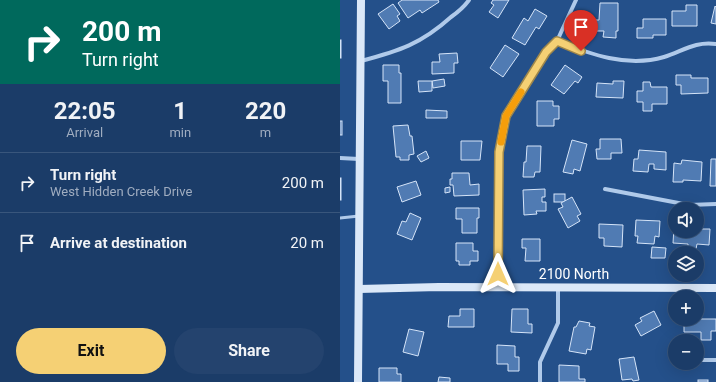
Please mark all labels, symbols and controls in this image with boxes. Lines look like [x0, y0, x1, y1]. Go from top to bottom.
pin [564, 10, 598, 51]
text: 200 m [82, 15, 161, 48]
icon: right [16, 16, 68, 68]
icon: arrive [570, 16, 592, 38]
text: Turn right [82, 49, 159, 70]
text: 22:05 [54, 97, 116, 125]
text: 1 [173, 97, 187, 125]
text: 220 [245, 97, 286, 125]
text: Arrival [66, 125, 103, 140]
text: min [169, 125, 191, 140]
text: m [260, 125, 271, 140]
text: Turn right [50, 166, 116, 184]
icon: right [16, 172, 38, 194]
text: 200 m [282, 174, 324, 192]
text: West Hidden Creek Drive [50, 184, 192, 199]
map controls [668, 202, 704, 370]
button: sound [668, 202, 704, 238]
icon: arrive [16, 232, 38, 254]
text: Arrive at destination [50, 234, 187, 252]
text: 20 m [290, 234, 324, 252]
button: layers [668, 246, 704, 282]
position arrow [477, 253, 519, 295]
street label: 2100 North [539, 266, 609, 282]
button: + [668, 290, 704, 326]
button: Exit [16, 328, 166, 374]
button: Share [174, 328, 324, 374]
button: − [668, 334, 704, 370]

